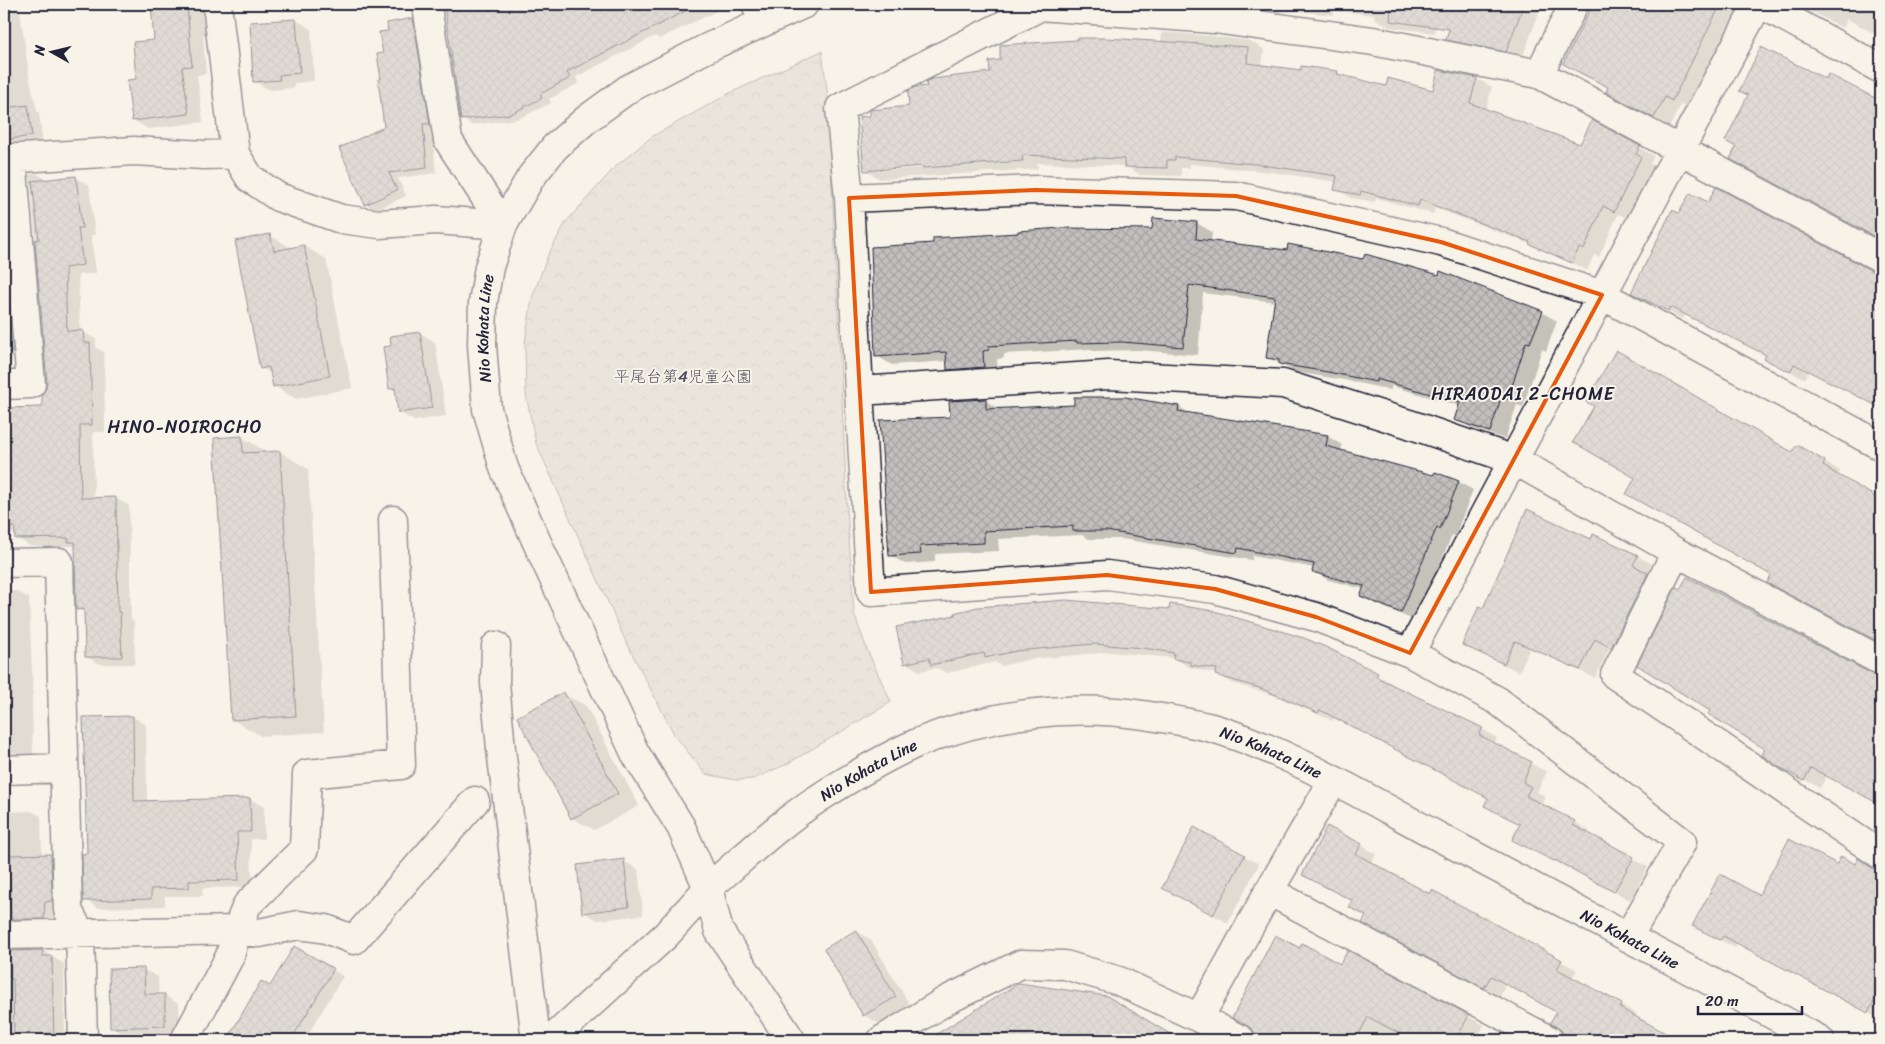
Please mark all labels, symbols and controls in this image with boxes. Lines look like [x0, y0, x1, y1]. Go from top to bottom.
north arrow [28, 28, 78, 78]
text: N [26, 43, 53, 58]
street label: Nio Kohata Line [468, 272, 503, 384]
park label: 平尾台第4児童公園 [614, 362, 752, 391]
district label: HIRAODAI 2-CHOME [1431, 378, 1615, 410]
district label: HINO-NOIROCHO [108, 411, 262, 443]
street label: Nio Kohata Line [1216, 717, 1327, 787]
street label: Nio Kohata Line [814, 731, 922, 809]
street label: Nio Kohata Line [1575, 901, 1685, 977]
scale bar [1698, 984, 1801, 1016]
text: 20 m [1705, 988, 1739, 1014]

